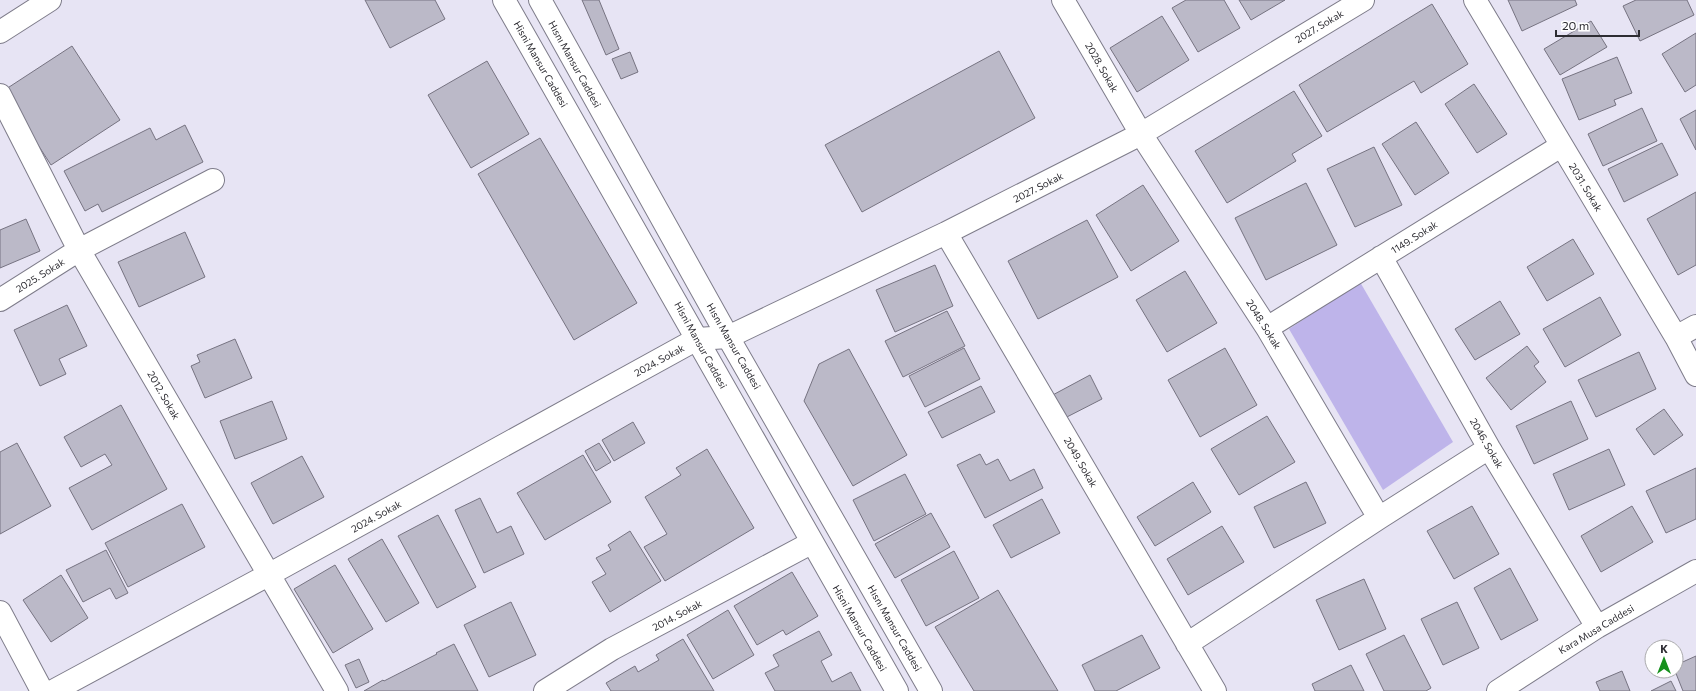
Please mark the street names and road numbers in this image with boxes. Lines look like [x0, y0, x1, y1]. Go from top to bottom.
street label: 2027. Sokak [1293, 7, 1346, 45]
street label: Hisni Mansur Caddesi [511, 19, 571, 109]
street label: Hısnı Mansur Caddesi [546, 19, 604, 109]
street label: 2028. Sokak [1083, 40, 1121, 95]
street label: 2031. Sokak [1567, 161, 1605, 214]
street label: 2027. Sokak [1011, 169, 1065, 205]
street label: 1149. Sokak [1388, 218, 1440, 256]
street label: 2025. Sokak [13, 255, 67, 295]
street label: 2048. Sokak [1244, 297, 1284, 351]
street label: Hisni Mansur Caddesi [672, 300, 730, 390]
street label: Hısnı Mansur Caddesi [704, 301, 764, 391]
street label: 2024. Sokak [632, 341, 687, 379]
street label: 2012. Sokak [145, 369, 183, 422]
street label: 2046. Sokak [1468, 416, 1507, 471]
street label: 2049. Sokak [1062, 435, 1101, 490]
street label: 2024. Sokak [349, 497, 404, 535]
street label: Hisni Mansur Caddesi [830, 583, 890, 673]
street label: Hısnı Mansur Caddesi [865, 583, 925, 673]
street label: 2014. Sokak [650, 597, 704, 633]
street label: Kara Musa Caddesi [1556, 602, 1636, 656]

